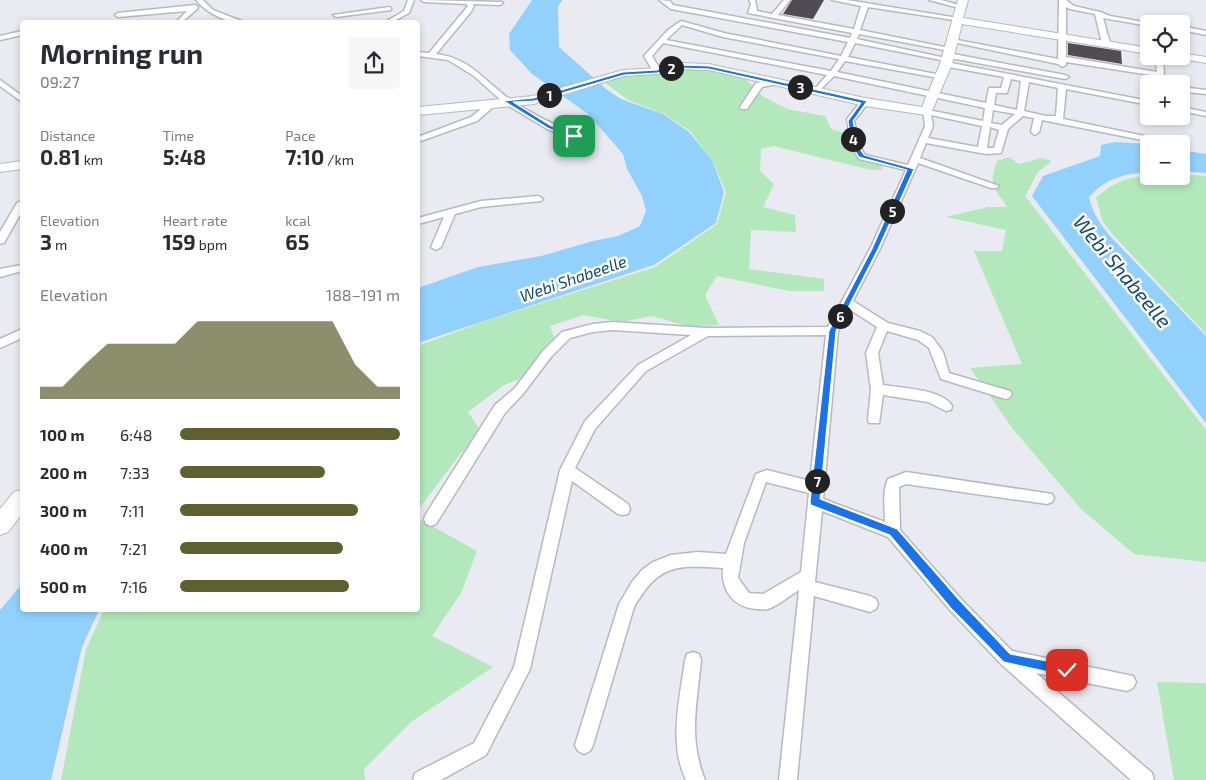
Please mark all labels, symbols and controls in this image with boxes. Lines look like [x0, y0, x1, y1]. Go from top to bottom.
map controls [1140, 15, 1190, 185]
button: locate [1140, 15, 1190, 65]
text: Morning run [40, 36, 203, 70]
button: share [348, 37, 400, 89]
pin: 2 [658, 56, 684, 80]
text: 2 [667, 60, 676, 77]
text: 09:27 [40, 72, 80, 91]
pin: 3 [788, 74, 812, 100]
button: + [1140, 75, 1190, 125]
text: 3 [797, 79, 804, 96]
pin: 1 [536, 82, 562, 108]
text: 1 [546, 87, 553, 104]
pin [553, 115, 595, 157]
icon: arrive [560, 122, 588, 150]
pin: 4 [840, 126, 866, 152]
text: Distance [40, 127, 95, 144]
text: Time [163, 127, 194, 144]
text: Pace [285, 127, 315, 144]
text: 4 [849, 131, 858, 148]
button: − [1140, 135, 1190, 185]
text: 0.81 [40, 144, 81, 169]
text: 5:48 [163, 144, 206, 169]
text: 7:10 [285, 144, 324, 169]
text: km [81, 151, 103, 168]
text: /km [324, 151, 354, 168]
pin: 5 [880, 198, 904, 224]
text: 5 [889, 203, 896, 220]
water label: Webi Shabeelle [1069, 210, 1177, 332]
text: Elevation [40, 212, 99, 229]
text: Heart rate [163, 212, 227, 229]
text: kcal [285, 212, 311, 229]
text: 3 [40, 229, 52, 254]
text: 159 [163, 229, 196, 254]
text: 65 [285, 229, 309, 254]
text: m [52, 236, 67, 253]
text: bpm [196, 236, 227, 253]
water label: Webi Shabeelle [517, 251, 629, 305]
text: Elevation [40, 285, 108, 304]
text: 188–191 m [326, 285, 400, 304]
pin: 6 [828, 304, 852, 328]
text: 6 [836, 308, 845, 325]
text: 100 m [40, 425, 85, 444]
text: 6:48 [120, 425, 152, 444]
text: 200 m [40, 463, 87, 482]
text: 7:33 [120, 463, 150, 482]
pin: 7 [804, 468, 830, 494]
text: 7 [814, 473, 821, 490]
text: 300 m [40, 501, 87, 520]
text: 7:11 [120, 501, 145, 520]
text: 400 m [40, 539, 88, 558]
text: 7:21 [120, 539, 147, 558]
text: 500 m [40, 577, 87, 596]
text: 7:16 [120, 577, 148, 596]
pin [1046, 649, 1088, 691]
icon: check [1053, 656, 1081, 684]

